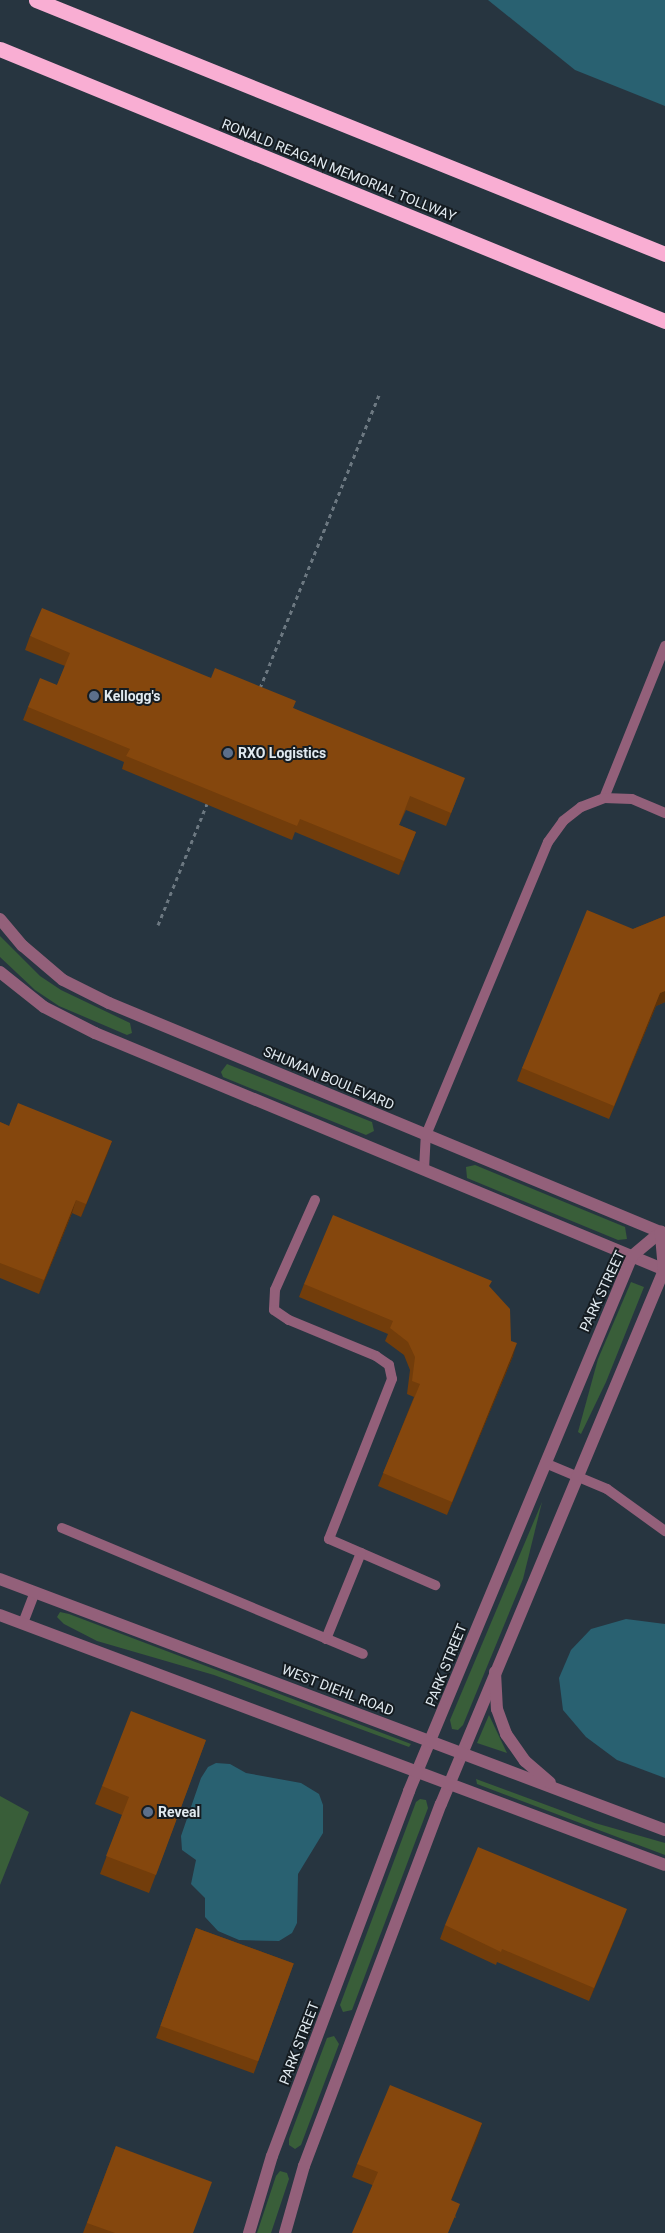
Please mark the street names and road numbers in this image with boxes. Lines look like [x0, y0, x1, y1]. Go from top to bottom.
street label: RONALD REAGAN MEMORIAL TOLLWAY [219, 115, 459, 225]
street label: SHUMAN BOULEVARD [261, 1043, 397, 1113]
street label: PARK STREET [576, 1248, 628, 1334]
street label: PARK STREET [422, 1621, 470, 1709]
street label: WEST DIEHL ROAD [279, 1661, 397, 1719]
street label: PARK STREET [275, 1999, 323, 2087]

